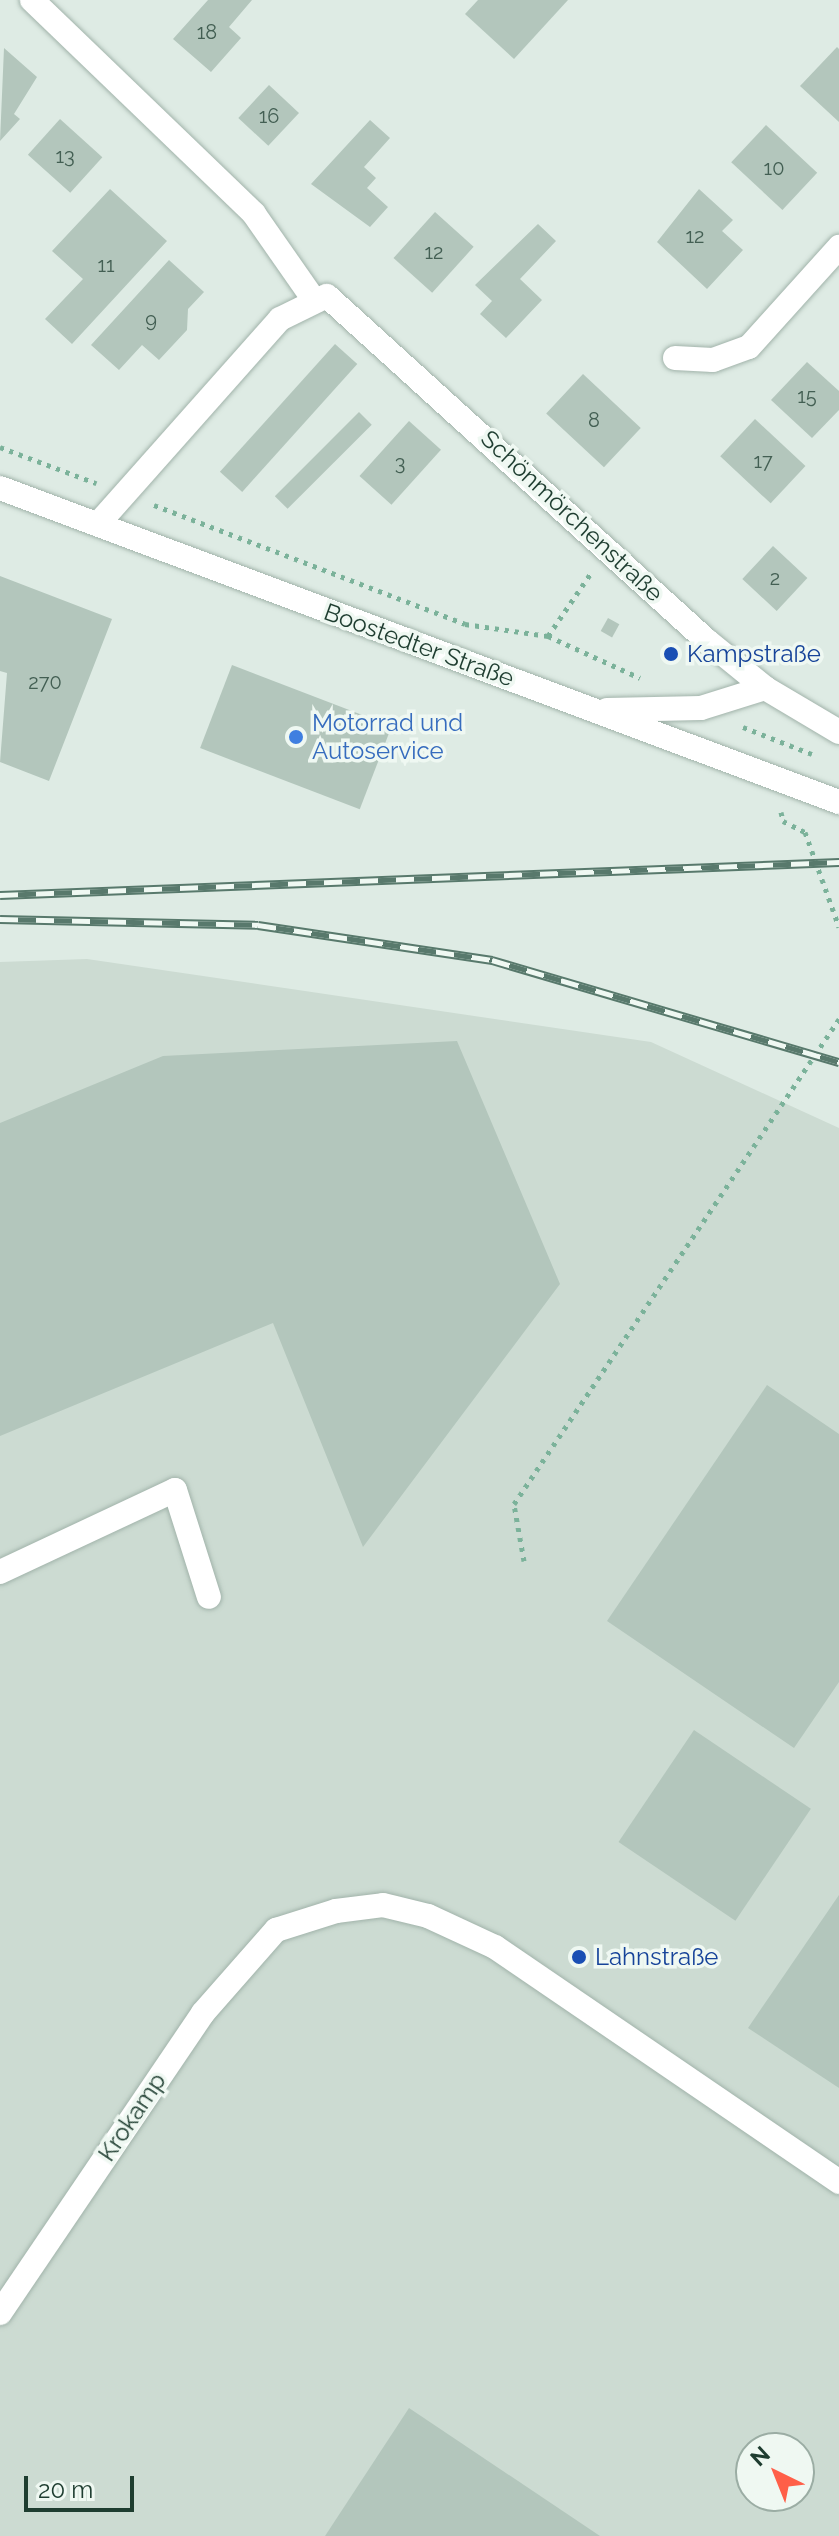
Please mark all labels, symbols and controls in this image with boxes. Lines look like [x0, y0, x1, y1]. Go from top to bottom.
house number: 18 [197, 20, 217, 44]
house number: 16 [259, 104, 279, 128]
house number: 13 [55, 144, 75, 168]
house number: 10 [764, 156, 784, 180]
house number: 12 [686, 224, 704, 248]
house number: 12 [425, 240, 443, 264]
house number: 11 [97, 253, 115, 277]
house number: 9 [145, 308, 157, 332]
house number: 15 [797, 384, 817, 408]
house number: 8 [588, 408, 600, 432]
street label: Schönmörchenstraße [475, 424, 669, 608]
house number: 17 [753, 449, 773, 473]
house number: 3 [395, 451, 405, 475]
house number: 2 [770, 566, 780, 590]
street label: Boostedter Straße [320, 597, 518, 693]
place label: Kampstraße [687, 640, 821, 668]
marker: Kampstraße [662, 645, 680, 663]
house number: 270 [28, 670, 62, 694]
place label: Motorrad und Autoservice [312, 709, 463, 765]
marker: Motorrad und Autoservice [287, 728, 305, 746]
place label: Lahnstraße [595, 1943, 718, 1971]
marker: Lahnstraße [570, 1948, 588, 1966]
street label: Krokamp [92, 2067, 172, 2167]
north arrow [735, 2432, 815, 2512]
text: N [745, 2441, 775, 2471]
scale bar [28, 2460, 138, 2510]
text: 20 m [38, 2475, 93, 2504]

